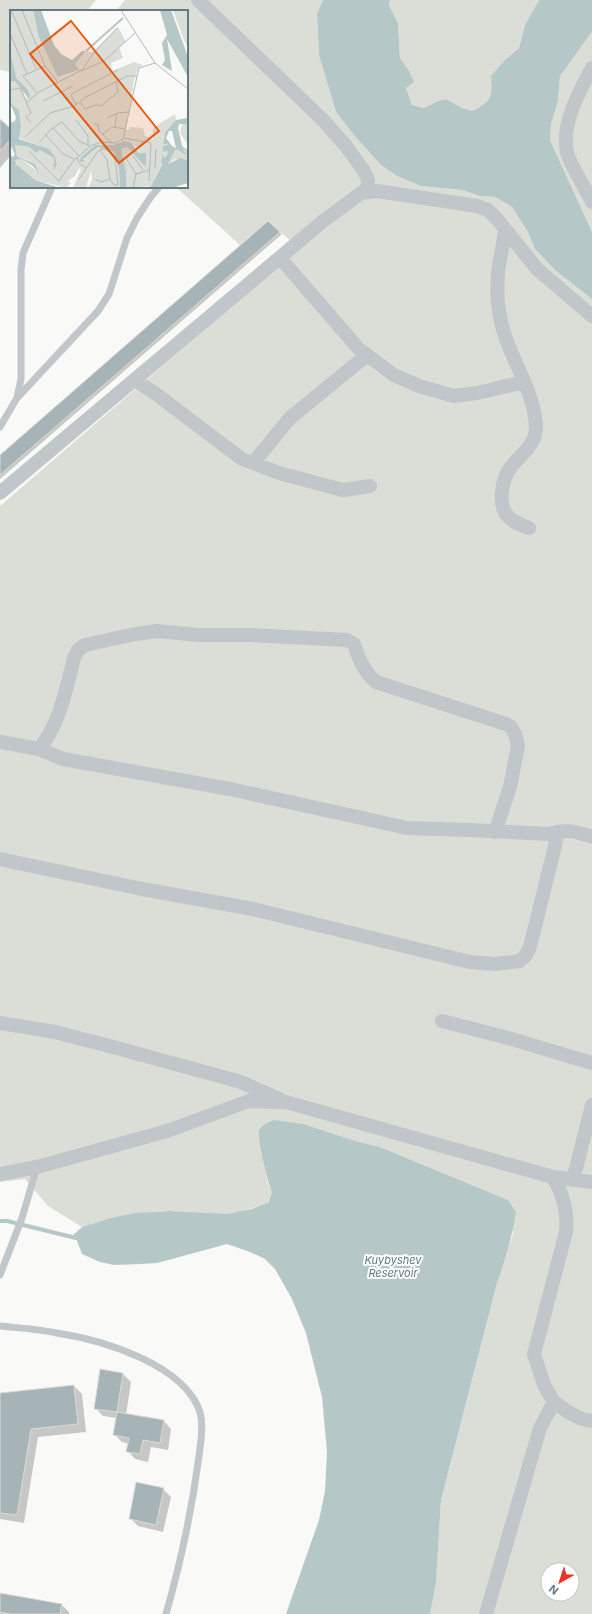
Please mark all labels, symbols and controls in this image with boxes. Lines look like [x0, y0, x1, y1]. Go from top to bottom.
inset map [10, 10, 188, 188]
water label: Kuybyshev Reservoir [364, 1253, 422, 1280]
north arrow [540, 1562, 580, 1602]
text: N [546, 1582, 561, 1598]

